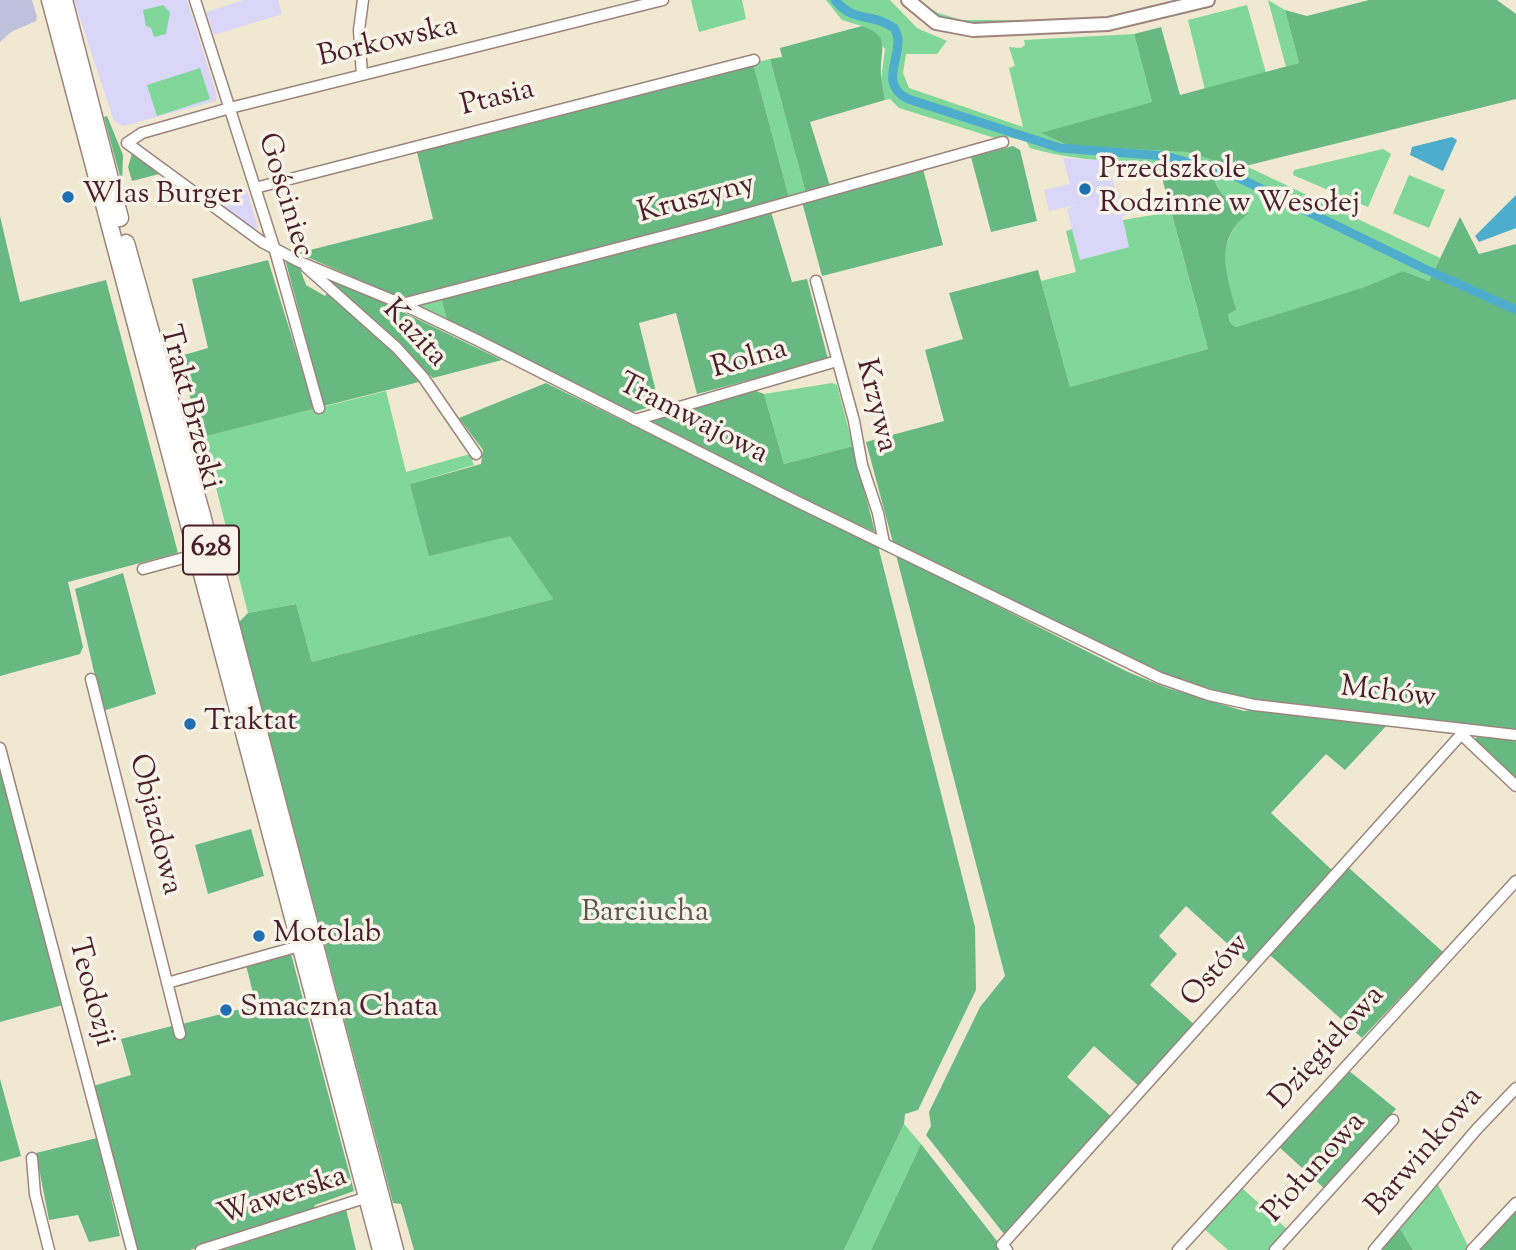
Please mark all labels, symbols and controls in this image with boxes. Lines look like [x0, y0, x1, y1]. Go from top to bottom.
street label: Borkowska [315, 10, 461, 78]
street label: Ptasia [457, 73, 539, 127]
street label: Gościniec [247, 129, 319, 263]
place label: Przedszkole Rodzinne w Wesołej [1099, 154, 1360, 224]
street label: Kruszyny [635, 168, 759, 234]
place label: Wlas Burger [82, 179, 243, 215]
marker: Przedszkole Rodzinne w Wesołej [1077, 181, 1093, 197]
marker: Wlas Burger [60, 189, 76, 205]
street label: Kazita [373, 294, 453, 376]
street label: Trakt Brzeski [149, 322, 227, 494]
street label: Rolna [708, 333, 792, 389]
street label: Krzywa [845, 356, 903, 456]
street label: Tramwajowa [611, 368, 773, 474]
road number: 628 [183, 526, 239, 574]
street label: Mchów [1338, 671, 1438, 719]
place label: Traktat [204, 706, 298, 742]
marker: Traktat [182, 716, 198, 732]
street label: Objazdowa [118, 751, 188, 899]
park label: Barciucha [581, 897, 709, 933]
place label: Motolab [273, 918, 381, 954]
marker: Motolab [251, 928, 267, 944]
street label: Ostów [1175, 928, 1259, 1016]
street label: Teodozji [57, 935, 121, 1051]
street label: Dzięgielowa [1264, 980, 1394, 1118]
place label: Smaczna Chata [240, 992, 438, 1028]
marker: Smaczna Chata [218, 1002, 234, 1018]
street label: Barwinkowa [1360, 1081, 1492, 1225]
street label: Piołunowa [1257, 1106, 1375, 1232]
street label: Wawerska [214, 1160, 352, 1236]

